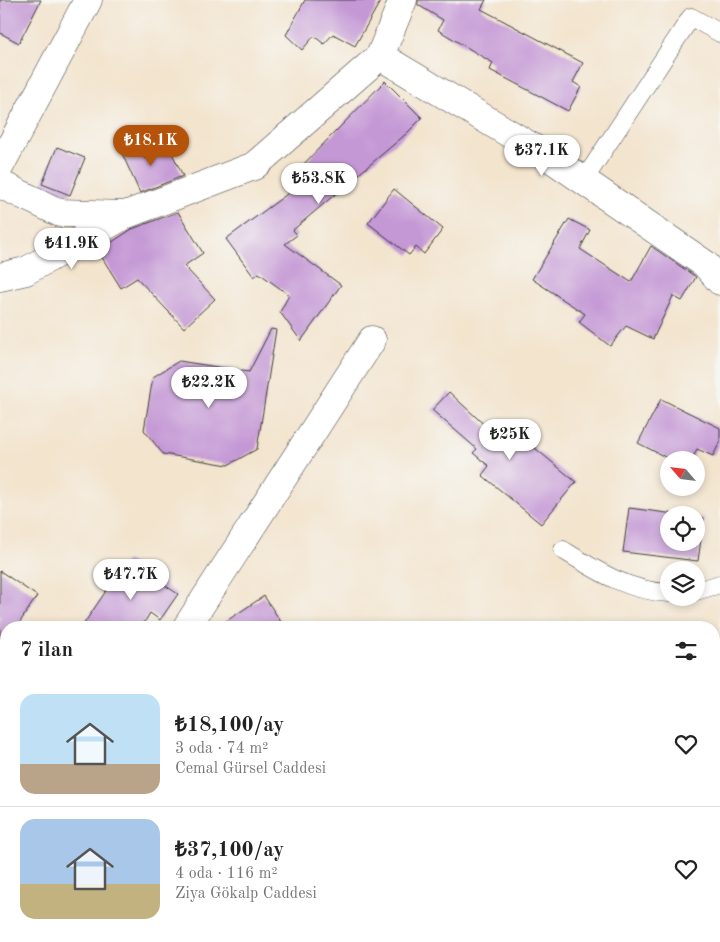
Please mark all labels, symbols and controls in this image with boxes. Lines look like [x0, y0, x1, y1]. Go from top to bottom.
pin: ₺18.1K [110, 124, 192, 167]
text: ₺18.1K [124, 133, 178, 149]
pin: ₺37.1K [501, 134, 583, 177]
text: ₺37.1K [515, 143, 569, 159]
pin: ₺53.8K [278, 162, 360, 205]
text: ₺53.8K [292, 171, 346, 187]
pin: ₺41.9K [31, 228, 113, 270]
text: ₺41.9K [45, 236, 99, 252]
pin: ₺22.2K [168, 366, 250, 409]
text: ₺22.2K [182, 375, 236, 391]
pin: ₺25K [480, 418, 540, 461]
text: ₺25K [490, 427, 530, 443]
north arrow [660, 451, 705, 496]
map controls [660, 451, 705, 606]
button: locate [660, 506, 705, 551]
pin: ₺47.7K [90, 558, 172, 601]
button: layers [660, 561, 705, 606]
text: ₺47.7K [104, 567, 158, 583]
icon: filters [672, 637, 700, 665]
text: 7 ilan [20, 640, 73, 661]
icon: home [60, 714, 120, 774]
text: ₺18,100/ay [175, 715, 284, 736]
icon: heart [672, 730, 700, 758]
text: 3 oda · 74 m² [175, 741, 268, 757]
text: Cemal Gürsel Caddesi [175, 761, 326, 777]
icon: home [60, 839, 120, 899]
text: ₺37,100/ay [175, 840, 284, 861]
icon: heart [672, 855, 700, 883]
text: 4 oda · 116 m² [175, 866, 278, 882]
text: Ziya Gökalp Caddesi [175, 886, 317, 902]

